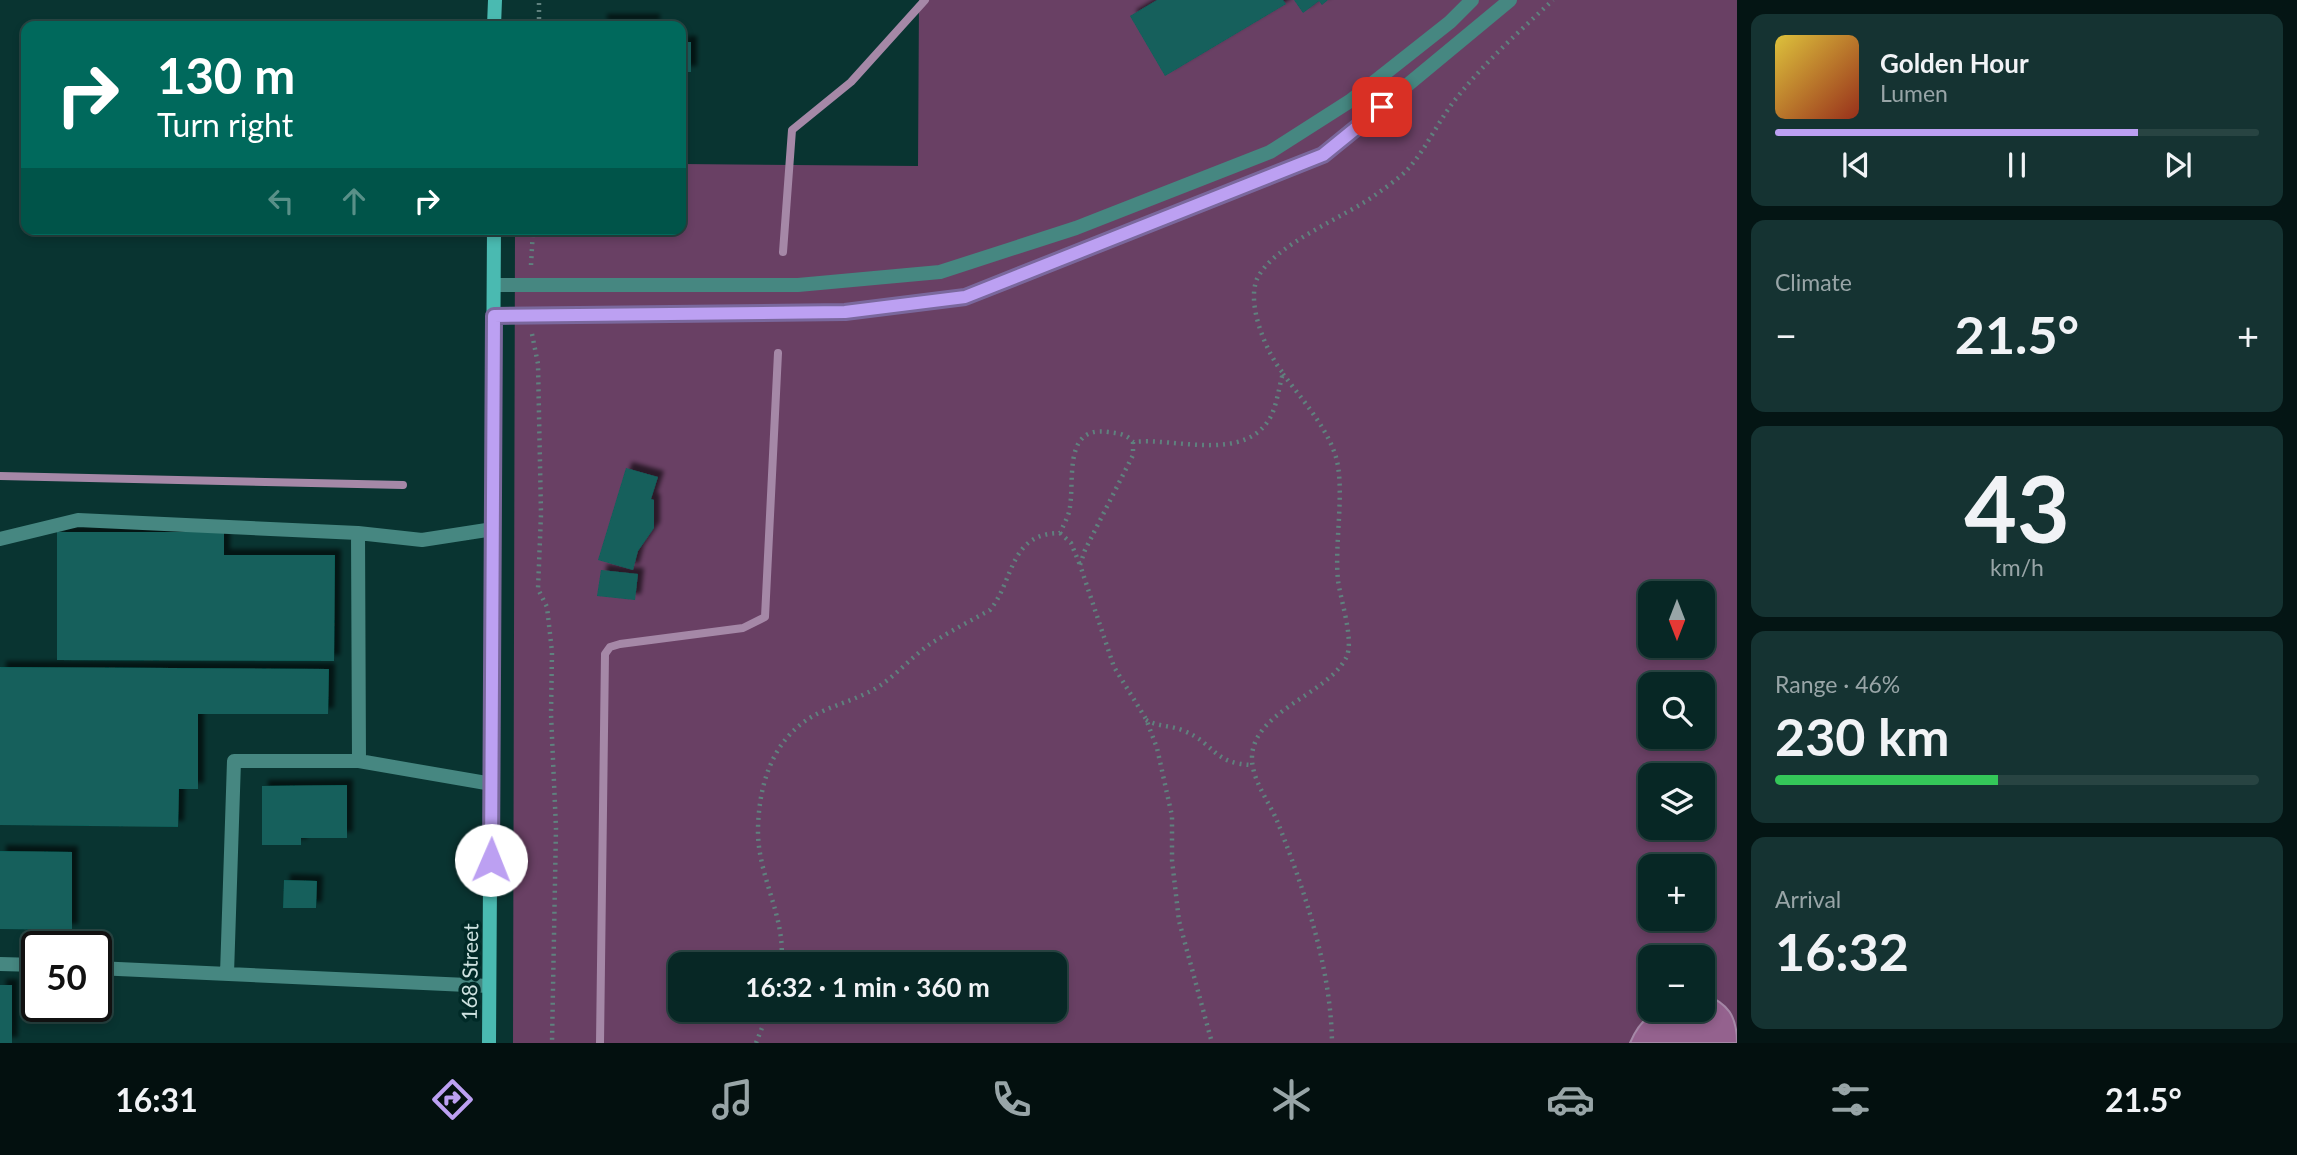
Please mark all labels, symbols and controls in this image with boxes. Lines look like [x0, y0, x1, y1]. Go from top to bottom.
text: 130 m [157, 46, 295, 104]
text: Golden Hour [1880, 47, 2029, 79]
icon: right [42, 49, 133, 140]
pin [1352, 77, 1412, 137]
text: Lumen [1880, 79, 1948, 107]
icon: arrive [1363, 88, 1401, 126]
text: Turn right [157, 105, 293, 144]
icon: previous [1837, 146, 1875, 184]
icon: pause [1998, 146, 2036, 184]
icon: next [2159, 146, 2197, 184]
icon: left [262, 182, 300, 220]
icon: ahead [335, 182, 373, 220]
icon: right [408, 182, 446, 220]
text: Climate [1775, 268, 1852, 296]
text: 21.5° [1955, 303, 2079, 365]
text: − [1775, 312, 1797, 358]
text: + [2237, 312, 2259, 358]
text: 43 [1964, 453, 2070, 562]
text: km/h [1990, 553, 2044, 581]
north arrow [1638, 581, 1715, 658]
map controls [1638, 581, 1715, 1022]
text: Range · 46% [1775, 670, 1900, 698]
button: search [1638, 672, 1715, 749]
text: 230 km [1775, 705, 1949, 767]
button: layers [1638, 763, 1715, 840]
position arrow [454, 823, 528, 897]
button: + [1638, 854, 1715, 931]
text: Arrival [1775, 885, 1841, 913]
text: 16:32 [1775, 920, 1909, 982]
street label: 168 Street [456, 923, 482, 1021]
speed limit sign: 50 [21, 931, 112, 1022]
button: − [1638, 945, 1715, 1022]
text: 16:32 · 1 min · 360 m [745, 971, 990, 1003]
icon: directions [428, 1075, 477, 1124]
icon: music [708, 1075, 757, 1124]
icon: phone [987, 1075, 1036, 1124]
icon: climate [1267, 1075, 1316, 1124]
icon: car [1546, 1075, 1595, 1124]
icon: filters [1826, 1075, 1875, 1124]
text: 16:31 [115, 1080, 198, 1119]
text: 21.5° [2105, 1080, 2182, 1119]

